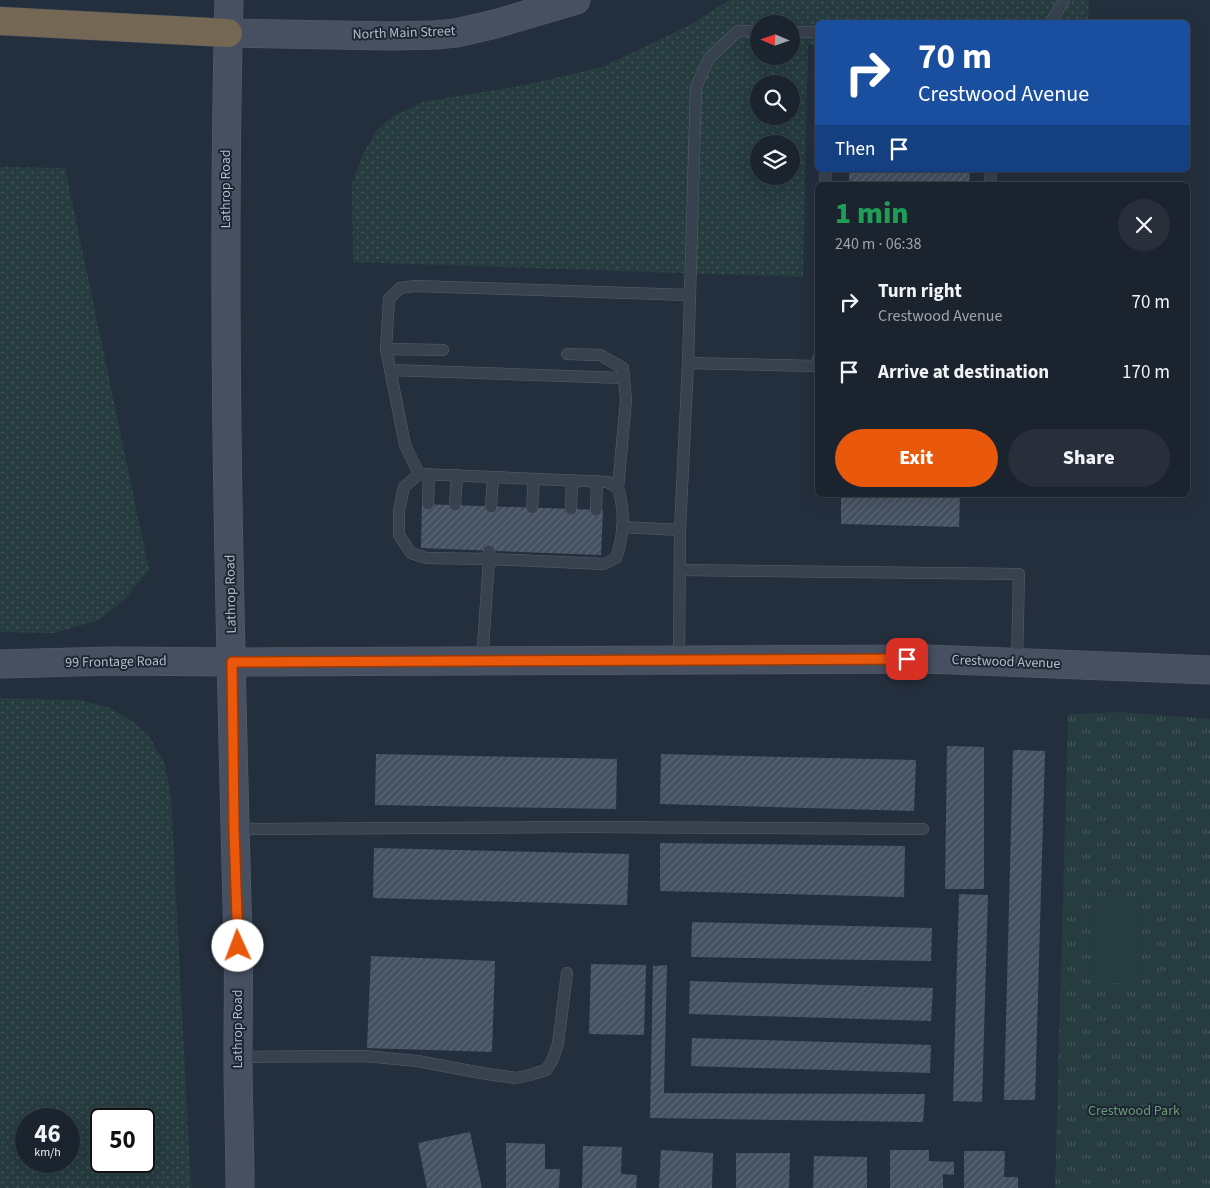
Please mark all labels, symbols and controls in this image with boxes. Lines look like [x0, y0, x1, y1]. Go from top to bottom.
north arrow [750, 15, 800, 65]
map controls [750, 15, 800, 185]
street label: North Main Street [352, 21, 456, 45]
text: 70 m [918, 32, 992, 82]
icon: right [835, 40, 900, 105]
button: search [750, 75, 800, 125]
text: Crestwood Avenue [918, 78, 1089, 110]
button: layers [750, 135, 800, 185]
icon: arrive [885, 135, 913, 163]
text: Then [835, 136, 875, 163]
street label: Lathrop Road [216, 150, 236, 228]
text: 1 min [835, 192, 909, 235]
button: close [1118, 199, 1170, 251]
text: 240 m · 06:38 [835, 233, 922, 255]
text: Turn right [878, 278, 962, 305]
icon: right [835, 288, 863, 316]
text: 70 m [1132, 289, 1170, 316]
text: Crestwood Avenue [878, 305, 1002, 327]
icon: arrive [835, 358, 863, 386]
text: Arrive at destination [878, 359, 1049, 386]
text: 170 m [1122, 359, 1170, 386]
button: Exit [835, 429, 998, 487]
button: Share [1008, 429, 1170, 487]
street label: Lathrop Road [220, 554, 242, 634]
pin [886, 638, 928, 680]
icon: arrive [893, 645, 921, 673]
street label: Crestwood Avenue [951, 650, 1061, 674]
street label: 99 Frontage Road [65, 651, 167, 673]
position arrow [211, 919, 263, 971]
street label: Lathrop Road [228, 990, 248, 1068]
park label: Crestwood Park [1088, 1101, 1180, 1121]
speed limit sign: 50 [90, 1108, 155, 1173]
text: 46 [34, 1116, 61, 1152]
text: km/h [34, 1144, 61, 1161]

